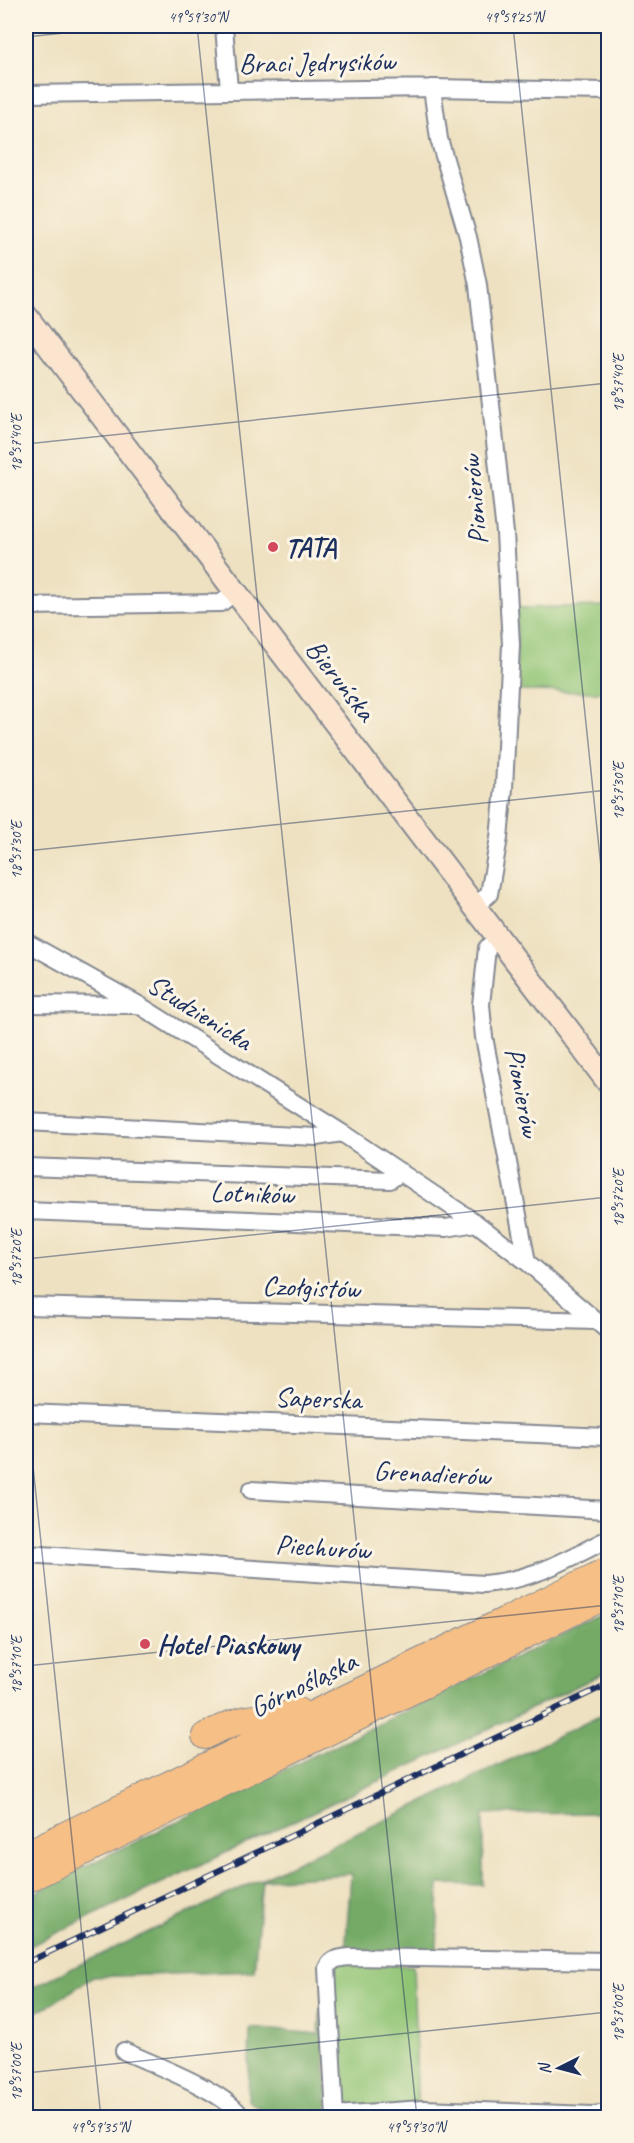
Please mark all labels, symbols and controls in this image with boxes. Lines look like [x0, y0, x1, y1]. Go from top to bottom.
text: 49°59'30"N [168, 8, 231, 27]
text: 49°59'25"N [484, 8, 547, 27]
street label: Braci Jędrysików [239, 43, 398, 81]
text: 18°57'40"E [609, 352, 628, 412]
text: 18°57'40"E [7, 412, 26, 472]
street label: Pionierów [452, 451, 495, 546]
place label: TATA [285, 530, 338, 565]
marker: TATA [266, 540, 280, 554]
street label: Bieruńska [298, 632, 385, 729]
text: 18°57'30"E [609, 760, 628, 820]
text: 18°57'30"E [7, 819, 26, 879]
street label: Studzienicka [141, 966, 260, 1059]
street label: Pionierów [497, 1045, 549, 1142]
text: 18°57'20"E [609, 1167, 628, 1227]
street label: Lotników [210, 1174, 297, 1212]
text: 18°57'20"E [7, 1227, 26, 1287]
street label: Czołgistów [262, 1268, 363, 1306]
street label: Saperska [274, 1379, 364, 1417]
street label: Grenadierów [373, 1452, 494, 1494]
street label: Piechurów [274, 1526, 374, 1568]
text: 18°57'10"E [609, 1574, 628, 1634]
place label: Hotel Piaskowy [157, 1627, 303, 1662]
text: 18°57'10"E [7, 1634, 26, 1694]
marker: Hotel Piaskowy [138, 1637, 152, 1651]
street label: Górnośląska [244, 1642, 364, 1725]
text: 18°57'00"E [609, 1982, 628, 2042]
north arrow [529, 2038, 589, 2098]
text: 18°57'00"E [7, 2041, 26, 2101]
text: N [534, 2060, 556, 2075]
text: 49°59'35"N [70, 2118, 133, 2137]
text: 49°59'30"N [386, 2118, 449, 2137]

